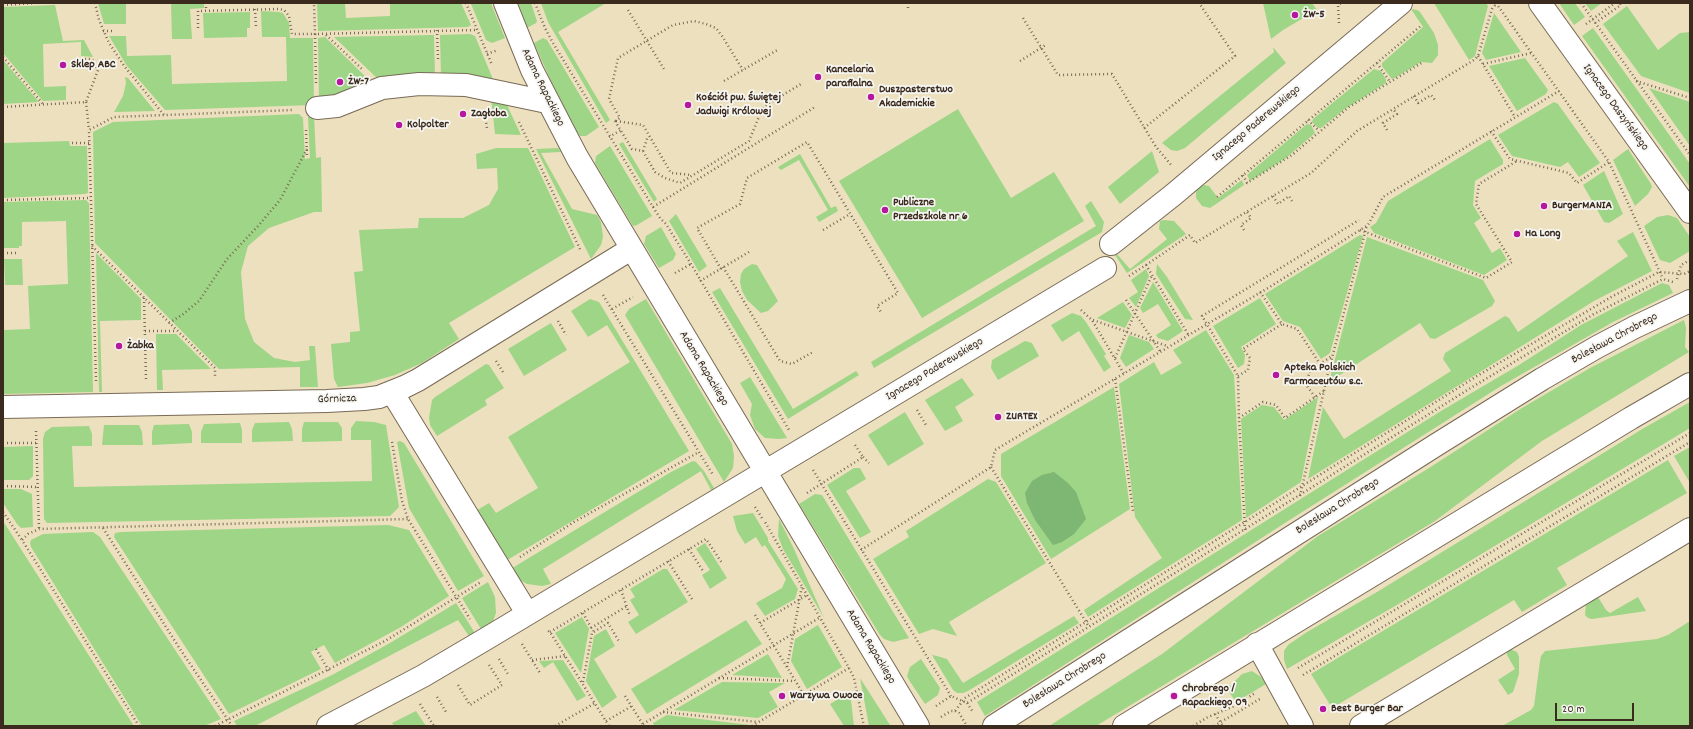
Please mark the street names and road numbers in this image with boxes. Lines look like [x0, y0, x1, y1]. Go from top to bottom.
street label: Adama Rapackiego [517, 47, 567, 129]
street label: Ignacego Daszyńskiego [1579, 62, 1651, 154]
street label: Ignacego Paderewskiego [1210, 83, 1304, 165]
street label: Bolesława Chrobrego [1569, 310, 1661, 368]
street label: Adama Rapackiego [675, 329, 731, 409]
street label: Ignacego Paderewskiego [884, 335, 986, 405]
street label: Górnicza [317, 392, 357, 408]
street label: Bolesława Chrobrego [1294, 476, 1382, 538]
street label: Adama Rapackiego [842, 607, 898, 687]
street label: Bolesława Chrobrego [1021, 650, 1109, 712]

